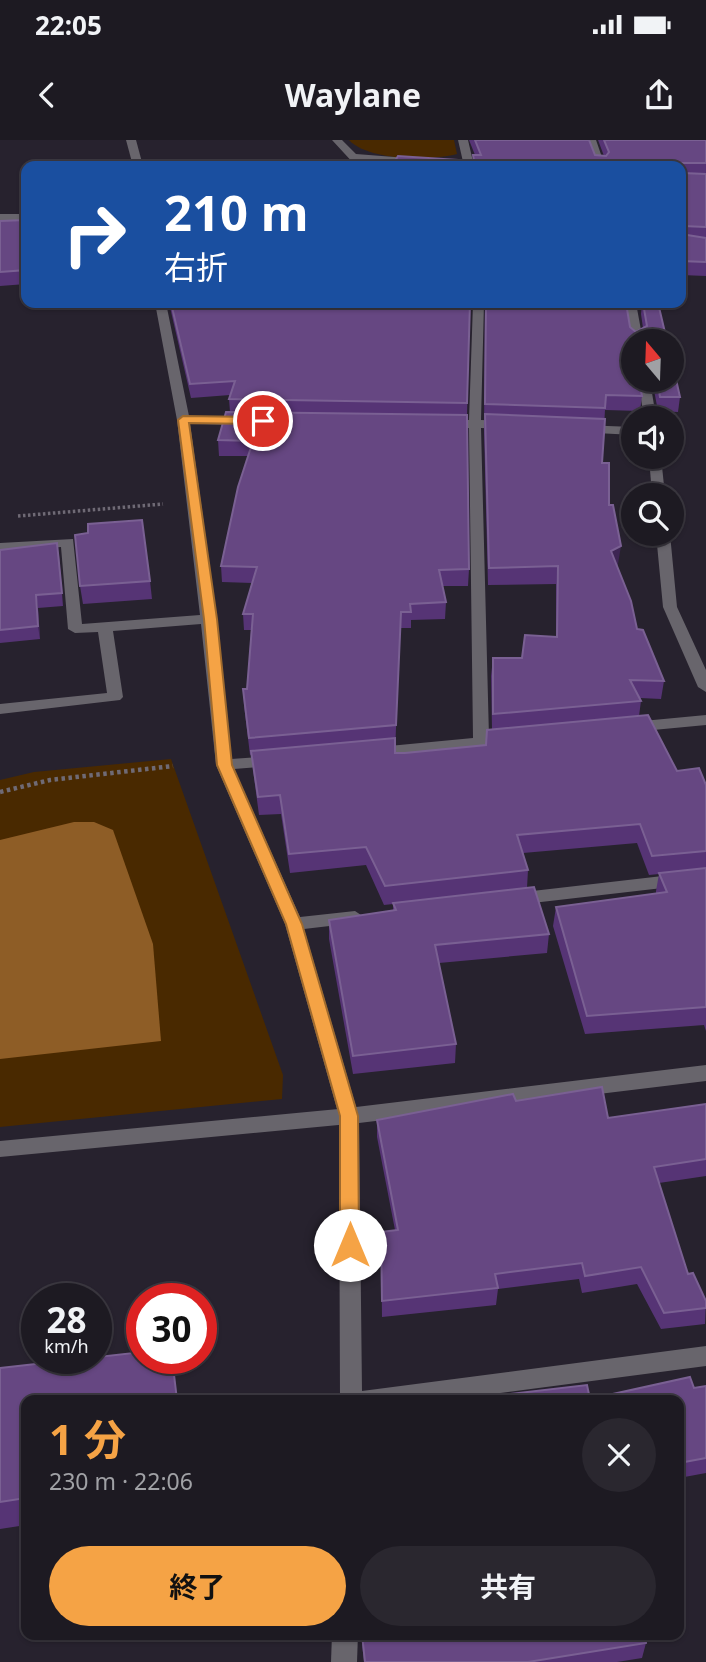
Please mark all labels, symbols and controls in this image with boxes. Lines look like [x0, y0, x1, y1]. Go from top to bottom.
text: 22:05 [35, 7, 102, 43]
text: Waylane [285, 73, 421, 116]
icon: back [28, 76, 66, 114]
icon: share [640, 76, 678, 114]
text: 210 m [164, 179, 309, 245]
icon: right [49, 189, 140, 280]
text: 右折 [164, 245, 228, 288]
north arrow [621, 329, 684, 392]
map controls [621, 329, 684, 546]
pin [233, 391, 293, 451]
icon: arrive [244, 402, 282, 440]
button: sound [621, 406, 684, 469]
button: search [621, 483, 684, 546]
position arrow [313, 1208, 387, 1282]
speed limit sign: 30 [126, 1283, 217, 1374]
text: 28 [46, 1296, 87, 1343]
text: km/h [44, 1334, 89, 1358]
text: 1 分 [49, 1410, 126, 1467]
button: close [582, 1418, 656, 1492]
text: 230 m · 22:06 [49, 1465, 193, 1497]
button: 終了 [49, 1546, 346, 1626]
button: 共有 [360, 1546, 656, 1626]

